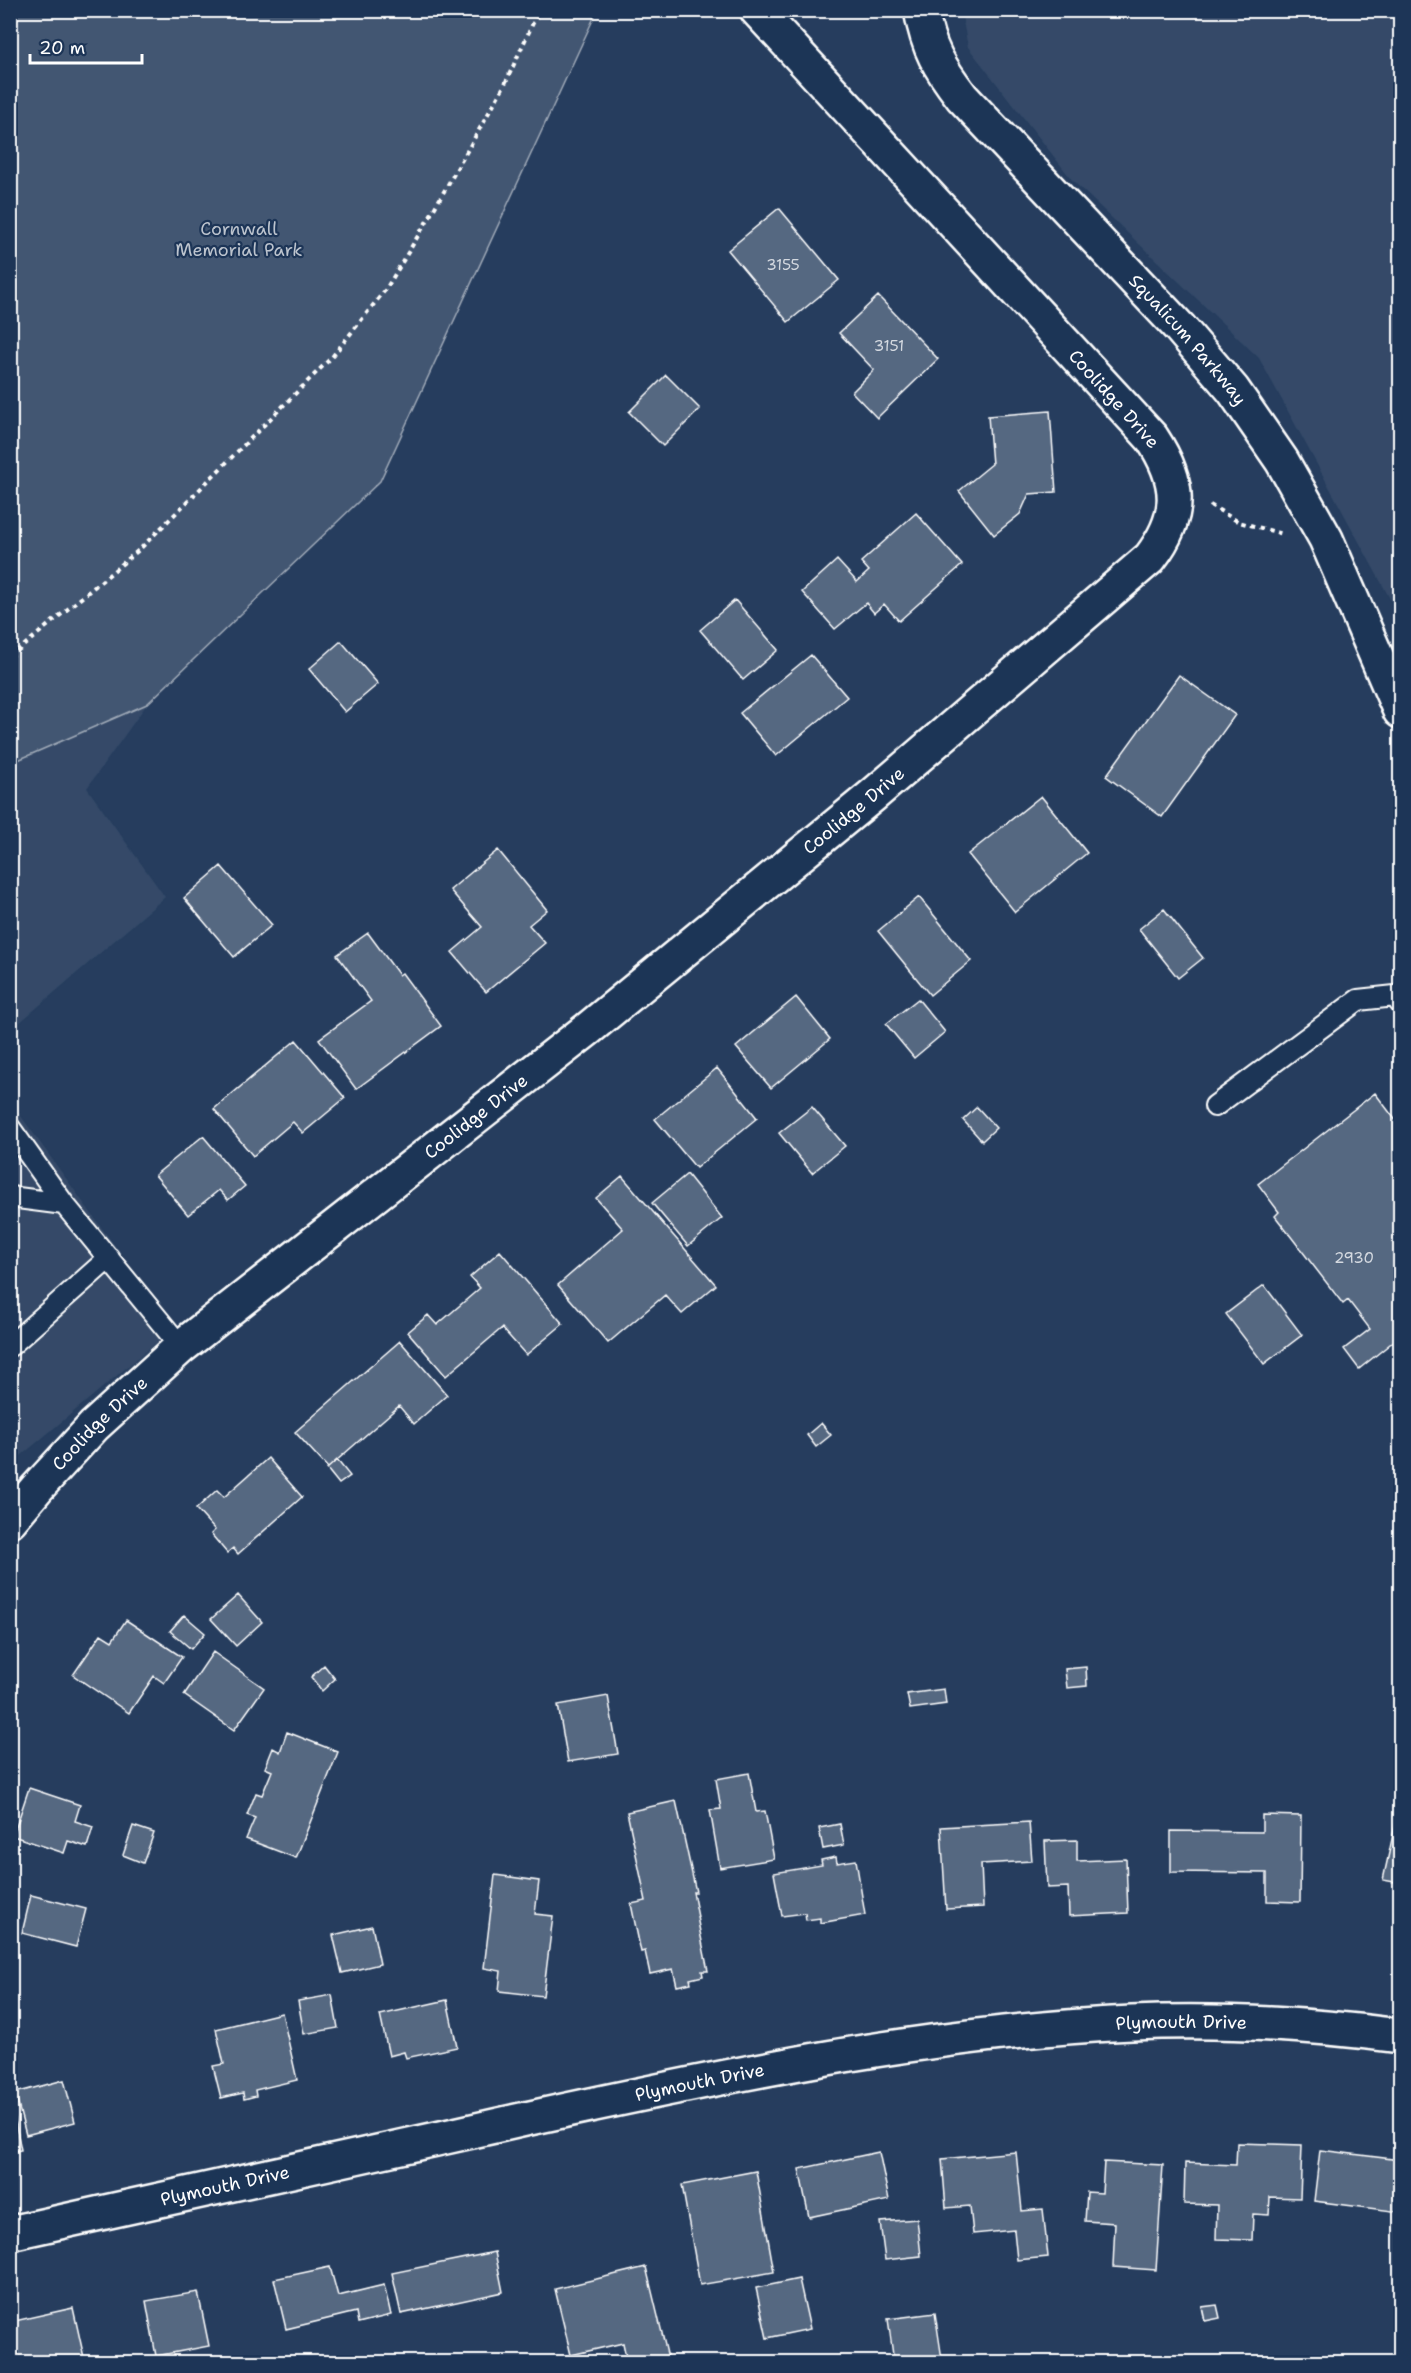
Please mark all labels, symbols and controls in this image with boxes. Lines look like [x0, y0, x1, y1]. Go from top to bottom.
scale bar [30, 27, 142, 65]
text: 20 m [39, 36, 85, 60]
park label: Cornwall Memorial Park [175, 217, 303, 262]
house number: 3155 [766, 255, 800, 275]
street label: Squalicum Parkway [1123, 269, 1252, 410]
house number: 3151 [874, 336, 904, 356]
street label: Coolidge Drive [1063, 344, 1165, 454]
street label: Coolidge Drive [798, 761, 910, 860]
street label: Coolidge Drive [419, 1068, 533, 1165]
house number: 2930 [1334, 1248, 1374, 1268]
street label: Coolidge Drive [47, 1371, 153, 1476]
street label: Plymouth Drive [1115, 2010, 1247, 2036]
street label: Plymouth Drive [633, 2058, 766, 2107]
street label: Plymouth Drive [158, 2160, 292, 2212]

